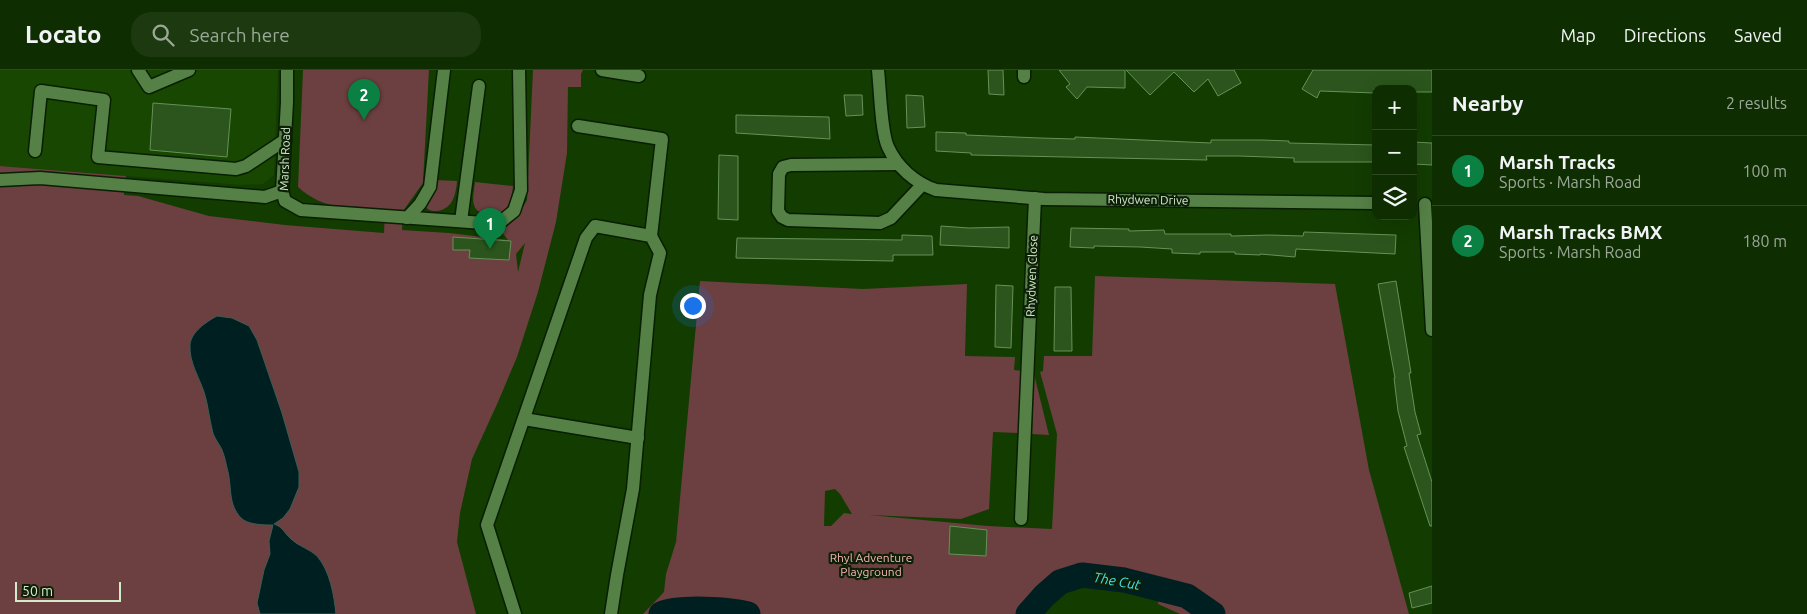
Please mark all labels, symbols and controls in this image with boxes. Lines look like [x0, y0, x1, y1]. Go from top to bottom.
search box [131, 12, 481, 57]
text: Locato [25, 21, 101, 48]
icon: search [149, 21, 177, 49]
text: Search here [189, 24, 290, 46]
text: Map [1560, 25, 1596, 45]
text: Directions [1624, 25, 1706, 45]
text: Saved [1734, 25, 1782, 45]
pin: 2 [348, 79, 380, 120]
map controls [1372, 85, 1417, 220]
button: + [1372, 85, 1417, 130]
text: Nearby [1452, 91, 1523, 115]
text: 2 results [1726, 94, 1787, 112]
street label: Marsh Road [277, 127, 292, 191]
button: − [1372, 130, 1417, 175]
text: Marsh Tracks [1499, 151, 1616, 173]
text: 1 [1463, 162, 1473, 180]
text: 100 m [1742, 162, 1787, 180]
text: Sports · Marsh Road [1499, 173, 1641, 191]
button: layers [1372, 175, 1417, 220]
street label: Rhydwen Drive [1107, 192, 1189, 207]
pin: 1 [474, 208, 506, 249]
text: Marsh Tracks BMX [1499, 221, 1662, 243]
text: 2 [1463, 232, 1473, 250]
text: 180 m [1742, 232, 1787, 250]
street label: Rhydwen Close [1024, 235, 1039, 317]
text: Sports · Marsh Road [1499, 243, 1641, 261]
your location [680, 293, 706, 319]
park label: Rhyl Adventure Playground [830, 551, 912, 578]
water label: The Cut [1092, 569, 1142, 593]
scale bar [15, 579, 121, 602]
text: 50 m [22, 583, 53, 599]

